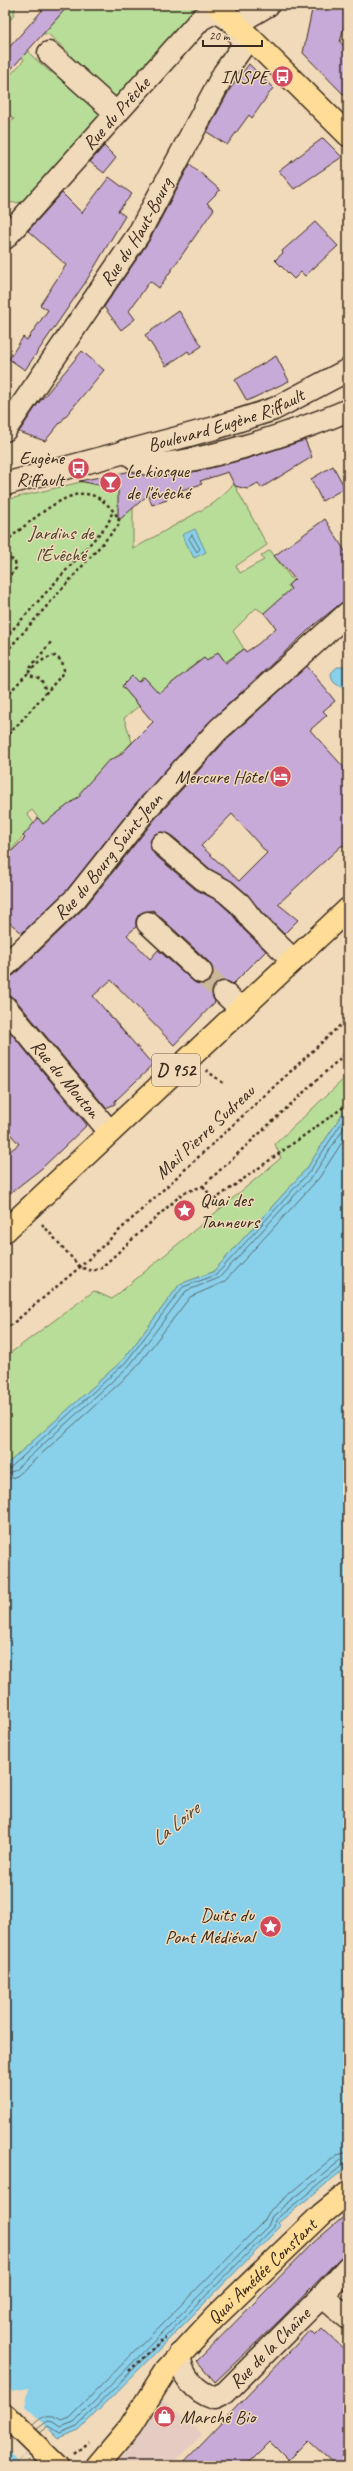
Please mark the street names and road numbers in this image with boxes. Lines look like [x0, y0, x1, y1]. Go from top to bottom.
street label: Rue du Prêche [77, 71, 157, 155]
street label: Rue du Haut-Bourg [95, 172, 179, 291]
street label: Boulevard Eugène Riffault [145, 382, 310, 457]
street label: Rue du Bourg Saint-Jean [49, 787, 168, 925]
street label: Rue du Mouton [26, 1035, 106, 1124]
road number: D 952 [152, 1054, 200, 1086]
street label: Mail Pierre Sudreau [150, 1079, 261, 1184]
street label: Quai Amédée Constant [202, 2212, 323, 2330]
street label: Rue de la Chaîne [224, 2301, 317, 2394]

